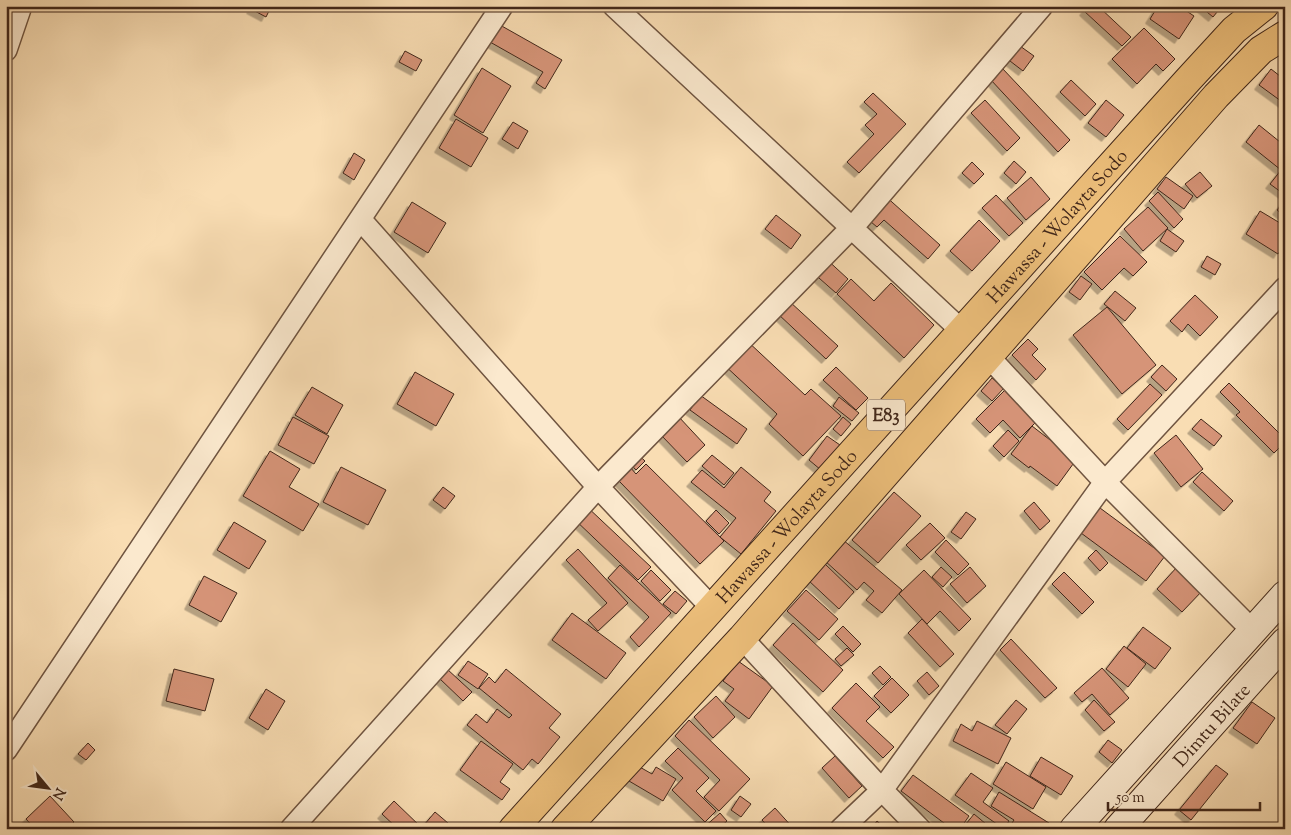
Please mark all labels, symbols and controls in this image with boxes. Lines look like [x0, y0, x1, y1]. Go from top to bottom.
street label: Hawassa - Wolayta Sodo [982, 144, 1135, 311]
road number: E83 [867, 400, 905, 430]
street label: Hawassa - Wolayta Sodo [711, 444, 865, 611]
street label: Dimtu Bilate [1168, 678, 1258, 774]
north arrow [22, 762, 72, 812]
scale bar [1108, 780, 1261, 812]
text: N [46, 784, 69, 803]
text: 50 m [1115, 788, 1145, 809]

